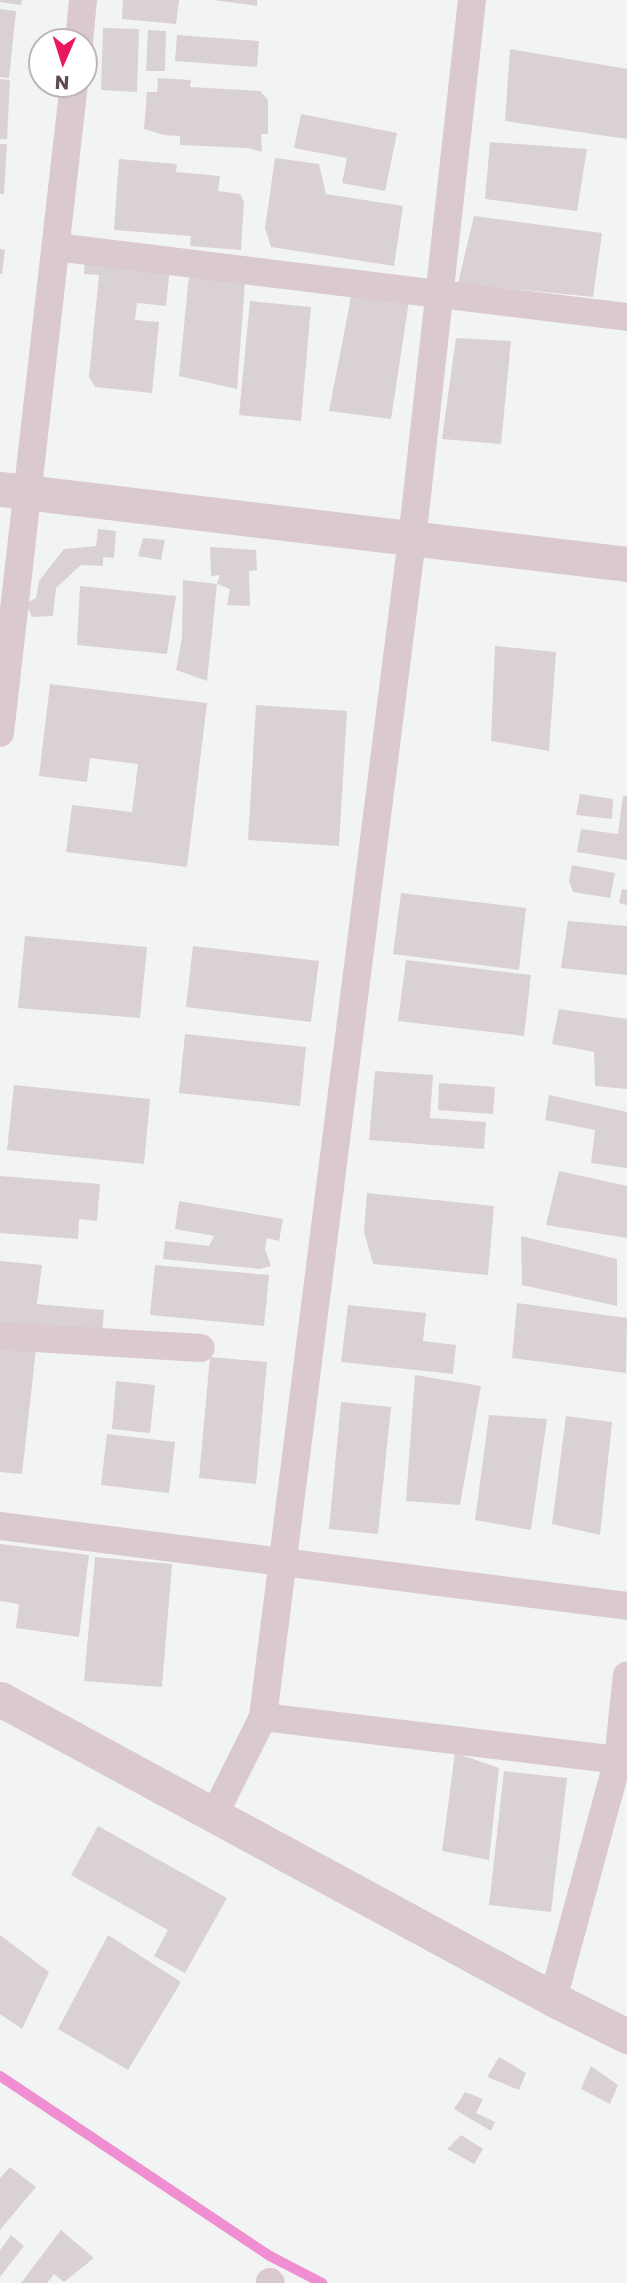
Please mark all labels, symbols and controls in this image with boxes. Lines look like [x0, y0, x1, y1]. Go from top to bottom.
north arrow [28, 28, 98, 98]
text: N [54, 69, 70, 96]

